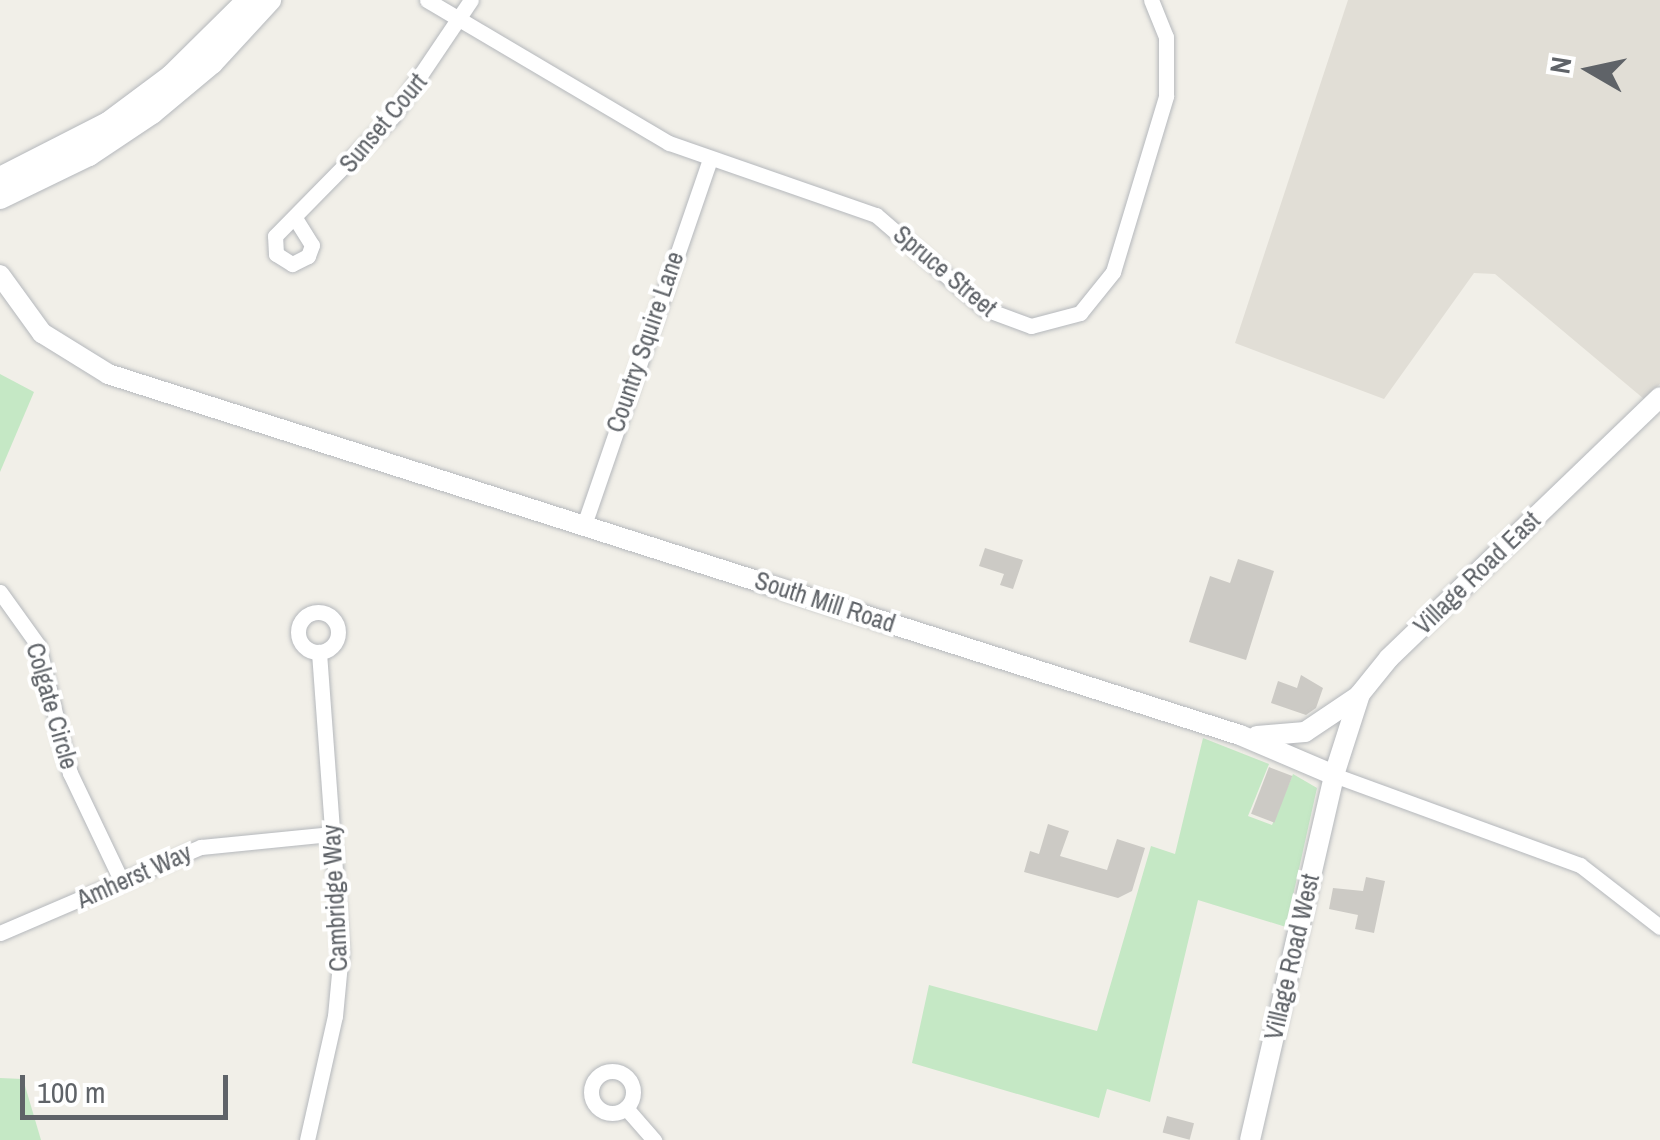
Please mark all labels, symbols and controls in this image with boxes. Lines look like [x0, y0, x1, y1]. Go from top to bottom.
north arrow [1540, 20, 1640, 120]
text: N [1540, 54, 1580, 76]
street label: Sunset Court [333, 68, 433, 178]
street label: Spruce Street [887, 219, 1003, 323]
street label: Country Squire Lane [600, 248, 690, 436]
street label: Village Road East [1408, 505, 1546, 641]
street label: South Mill Road [751, 565, 899, 639]
street label: Colgate Circle [20, 639, 84, 773]
street label: Cambridge Way [316, 824, 354, 972]
street label: Amherst Way [72, 837, 196, 915]
street label: Village Road West [1258, 871, 1326, 1043]
scale bar [25, 1055, 232, 1117]
text: 100 m [37, 1072, 105, 1112]

